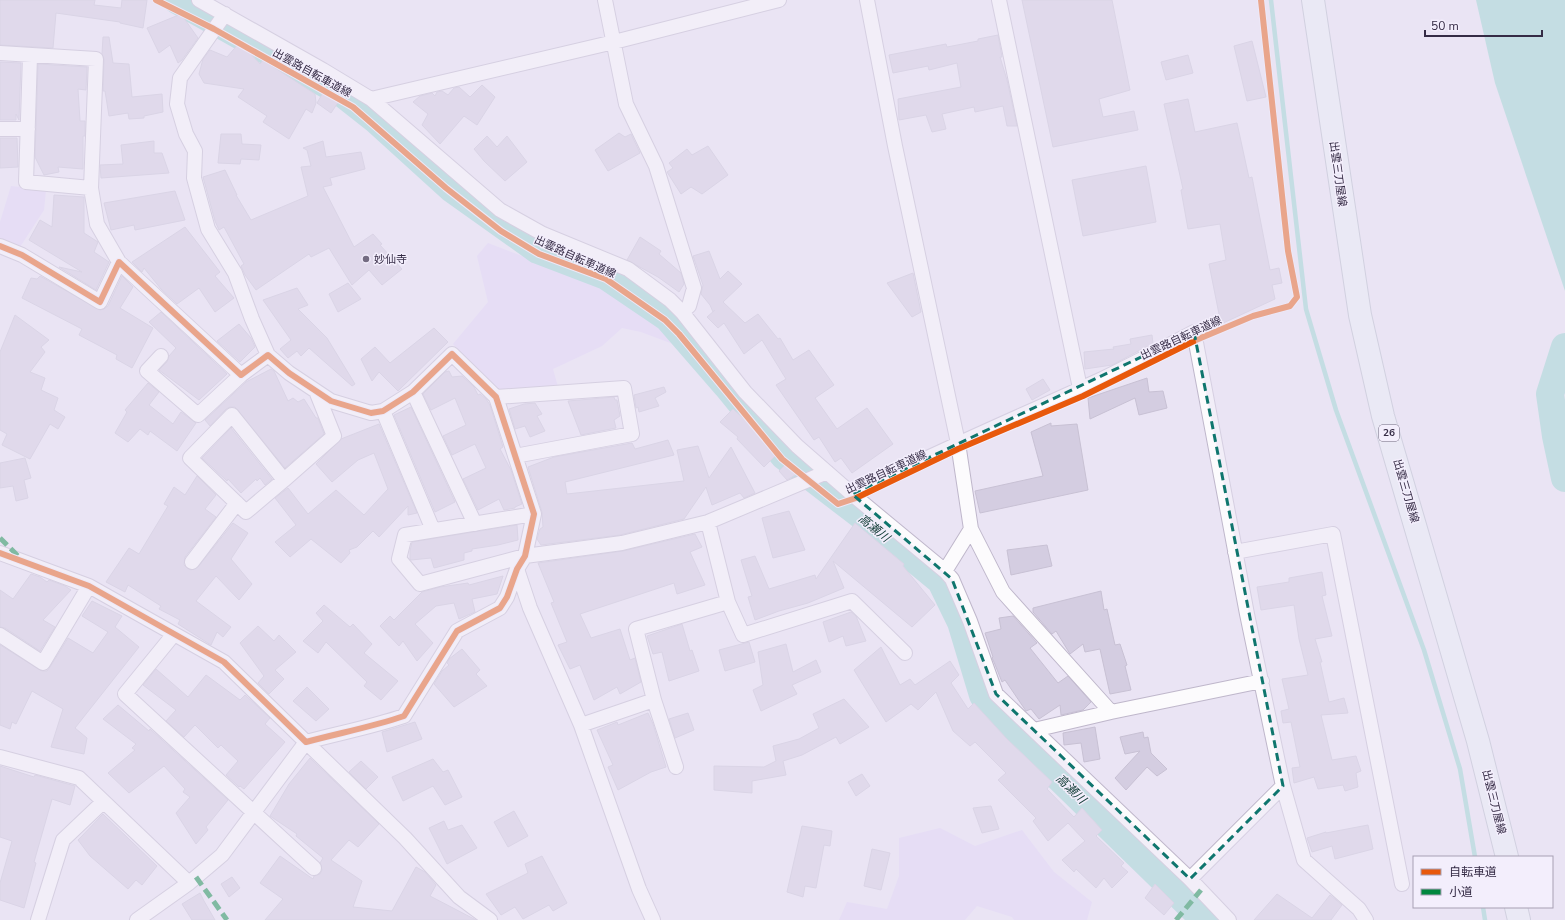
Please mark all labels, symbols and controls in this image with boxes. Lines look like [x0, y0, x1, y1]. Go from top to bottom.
scale bar [1425, 12, 1542, 38]
text: 50 m [1431, 18, 1459, 34]
street label: 出雲路自転車道線 [270, 45, 354, 101]
street label: 出雲三刀屋線 [1326, 140, 1350, 208]
street label: 出雲路自転車道線 [532, 232, 618, 282]
place label: 妙仙寺 [374, 252, 407, 267]
marker: 妙仙寺 [361, 254, 371, 264]
street label: 出雲路自転車道線 [1138, 313, 1224, 363]
road number: 26 [1379, 425, 1399, 441]
street label: 出雲路自転車道線 [843, 447, 929, 497]
street label: 出雲三刀屋線 [1390, 457, 1422, 525]
water label: 高瀬川 [855, 510, 895, 547]
street label: 出雲三刀屋線 [1479, 768, 1509, 836]
water label: 高瀬川 [1052, 771, 1091, 809]
legend [1413, 856, 1553, 908]
text: 自転車道 [1449, 864, 1497, 880]
text: 小道 [1449, 884, 1473, 900]

